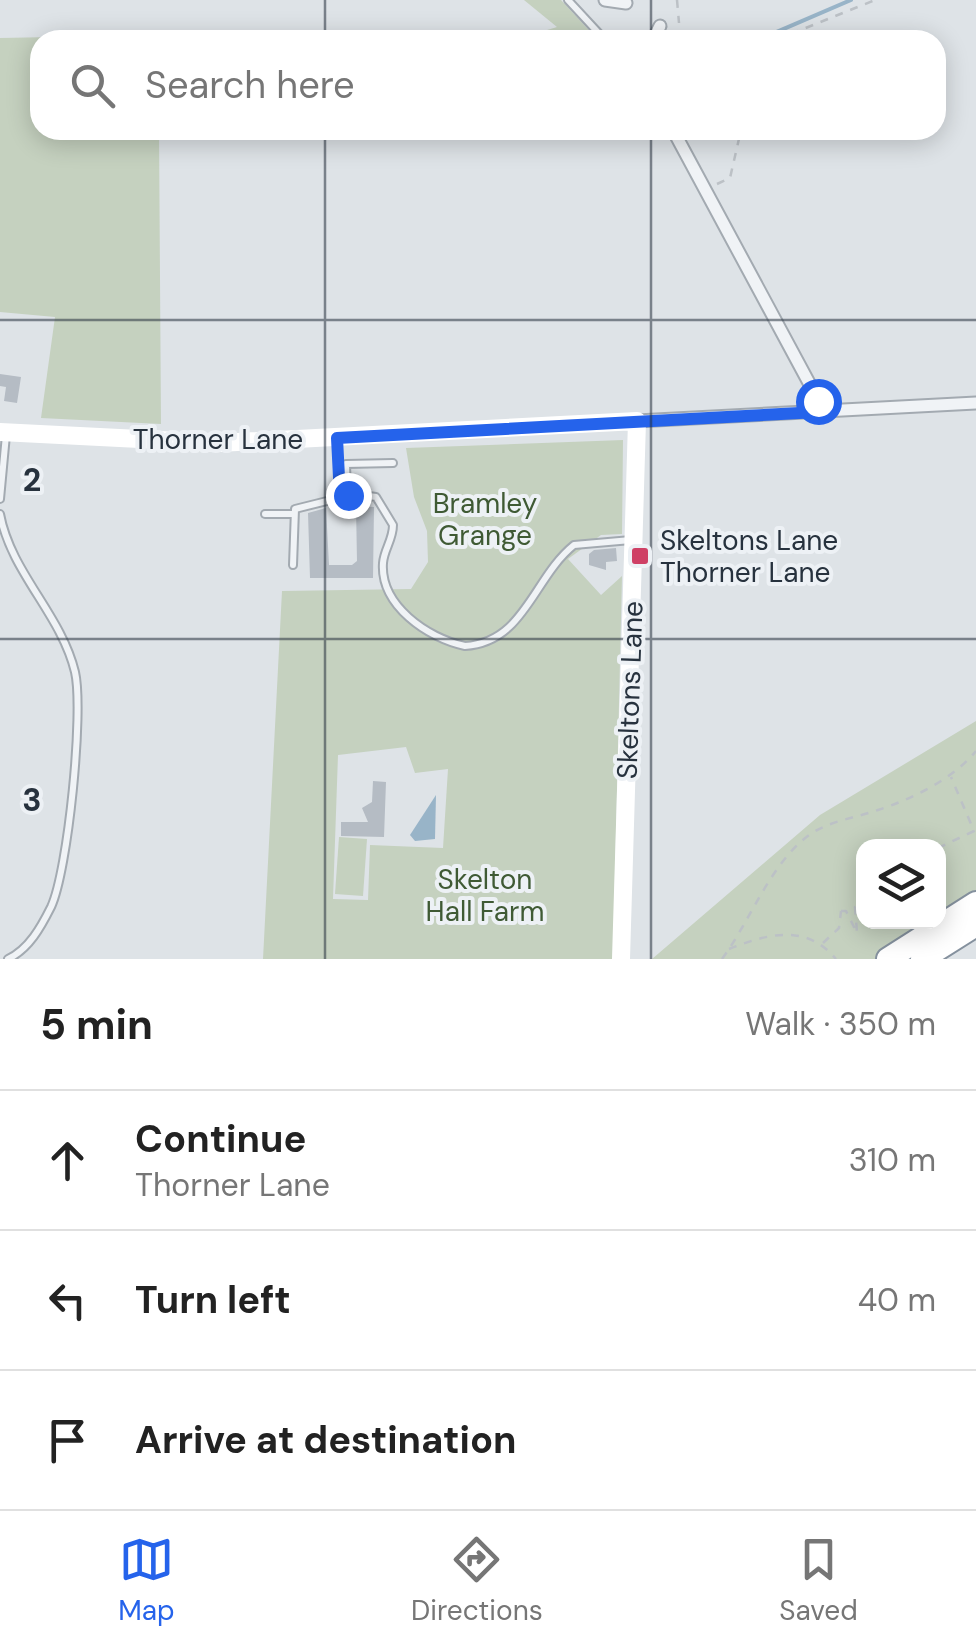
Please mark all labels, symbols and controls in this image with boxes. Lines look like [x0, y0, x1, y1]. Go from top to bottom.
search box [30, 30, 946, 140]
icon: search [65, 58, 120, 113]
text: Search here [145, 60, 355, 110]
route start [796, 379, 842, 425]
street label: Thorner Lane [133, 421, 303, 458]
text: 2 [23, 459, 41, 501]
route end [326, 473, 372, 519]
park label: Bramley Grange [433, 485, 537, 554]
place label: Skeltons Lane Thorner Lane [660, 522, 838, 591]
marker: Skeltons Lane Thorner Lane [629, 545, 651, 567]
street label: Skeltons Lane [608, 600, 652, 780]
text: 3 [22, 779, 42, 821]
map controls [856, 839, 946, 929]
button: layers [856, 839, 946, 929]
park label: Skelton Hall Farm [426, 861, 544, 930]
text: 5 min [40, 997, 153, 1052]
text: Walk · 350 m [745, 1003, 936, 1045]
text: Continue [135, 1114, 306, 1164]
icon: ahead [40, 1133, 95, 1188]
text: 310 m [849, 1139, 936, 1181]
text: Thorner Lane [135, 1164, 330, 1206]
icon: left [40, 1273, 95, 1328]
text: Turn left [135, 1275, 291, 1325]
text: 40 m [858, 1279, 936, 1321]
icon: arrive [40, 1413, 95, 1468]
text: Arrive at destination [135, 1415, 517, 1465]
tab: Map [118, 1532, 175, 1629]
tab: Directions [411, 1532, 543, 1629]
tab: Saved [779, 1532, 858, 1629]

